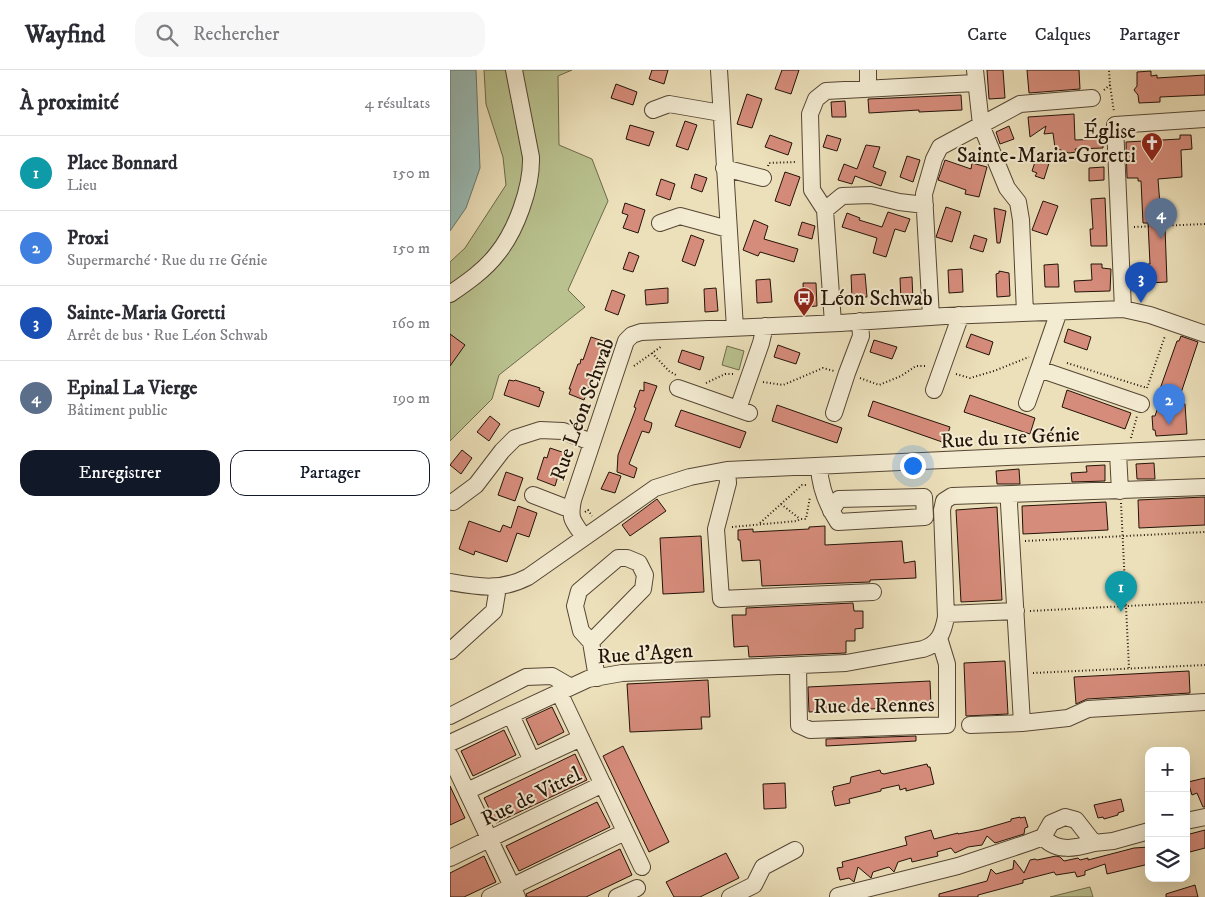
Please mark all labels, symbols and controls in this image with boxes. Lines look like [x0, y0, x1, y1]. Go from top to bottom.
search box [135, 12, 485, 57]
text: Wayfind [25, 20, 105, 50]
icon: search [153, 21, 181, 49]
text: Rechercher [193, 23, 279, 46]
text: Carte [967, 24, 1007, 46]
text: Calques [1035, 24, 1091, 46]
text: Partager [1119, 24, 1180, 46]
text: À proximité [20, 90, 119, 116]
text: 4 résultats [365, 93, 430, 113]
place label: Église Sainte-Maria-Goretti [957, 118, 1136, 169]
church icon: Église Sainte-Maria-Goretti [1140, 131, 1164, 162]
text: Place Bonnard [67, 152, 178, 175]
text: 1 [33, 163, 39, 183]
text: 150 m [392, 163, 430, 183]
text: Lieu [67, 175, 97, 195]
pin: 4 [1145, 198, 1177, 239]
text: Proxi [67, 227, 109, 250]
text: 2 [32, 238, 40, 258]
text: 150 m [392, 238, 430, 258]
text: Supermarché · Rue du 11e Génie [67, 250, 267, 270]
pin: 3 [1125, 262, 1157, 303]
bus stop icon: Léon Schwab [792, 286, 816, 317]
place label: Léon Schwab [820, 286, 933, 312]
text: Sainte-Maria Goretti [67, 302, 225, 325]
text: 3 [33, 313, 39, 333]
text: 160 m [392, 313, 430, 333]
text: Arrêt de bus · Rue Léon Schwab [67, 325, 268, 345]
street label: Rue Léon Schwab [545, 334, 621, 484]
text: Epinal La Vierge [67, 377, 197, 400]
pin: 2 [1153, 384, 1185, 425]
text: 4 [31, 388, 41, 408]
text: 190 m [392, 388, 430, 408]
text: Bâtiment public [67, 400, 168, 420]
street label: Rue du 11e Génie [940, 421, 1081, 455]
button: Enregistrer [20, 450, 220, 496]
button: Partager [230, 450, 430, 496]
your location [900, 453, 926, 479]
pin: 1 [1105, 571, 1137, 612]
street label: Rue d'Agen [596, 638, 694, 670]
street label: Rue de Rennes [813, 692, 935, 720]
map controls [1145, 747, 1190, 882]
button: + [1145, 747, 1190, 792]
street label: Rue de Vittel [477, 761, 586, 832]
button: − [1145, 792, 1190, 837]
button: layers [1145, 837, 1190, 882]

